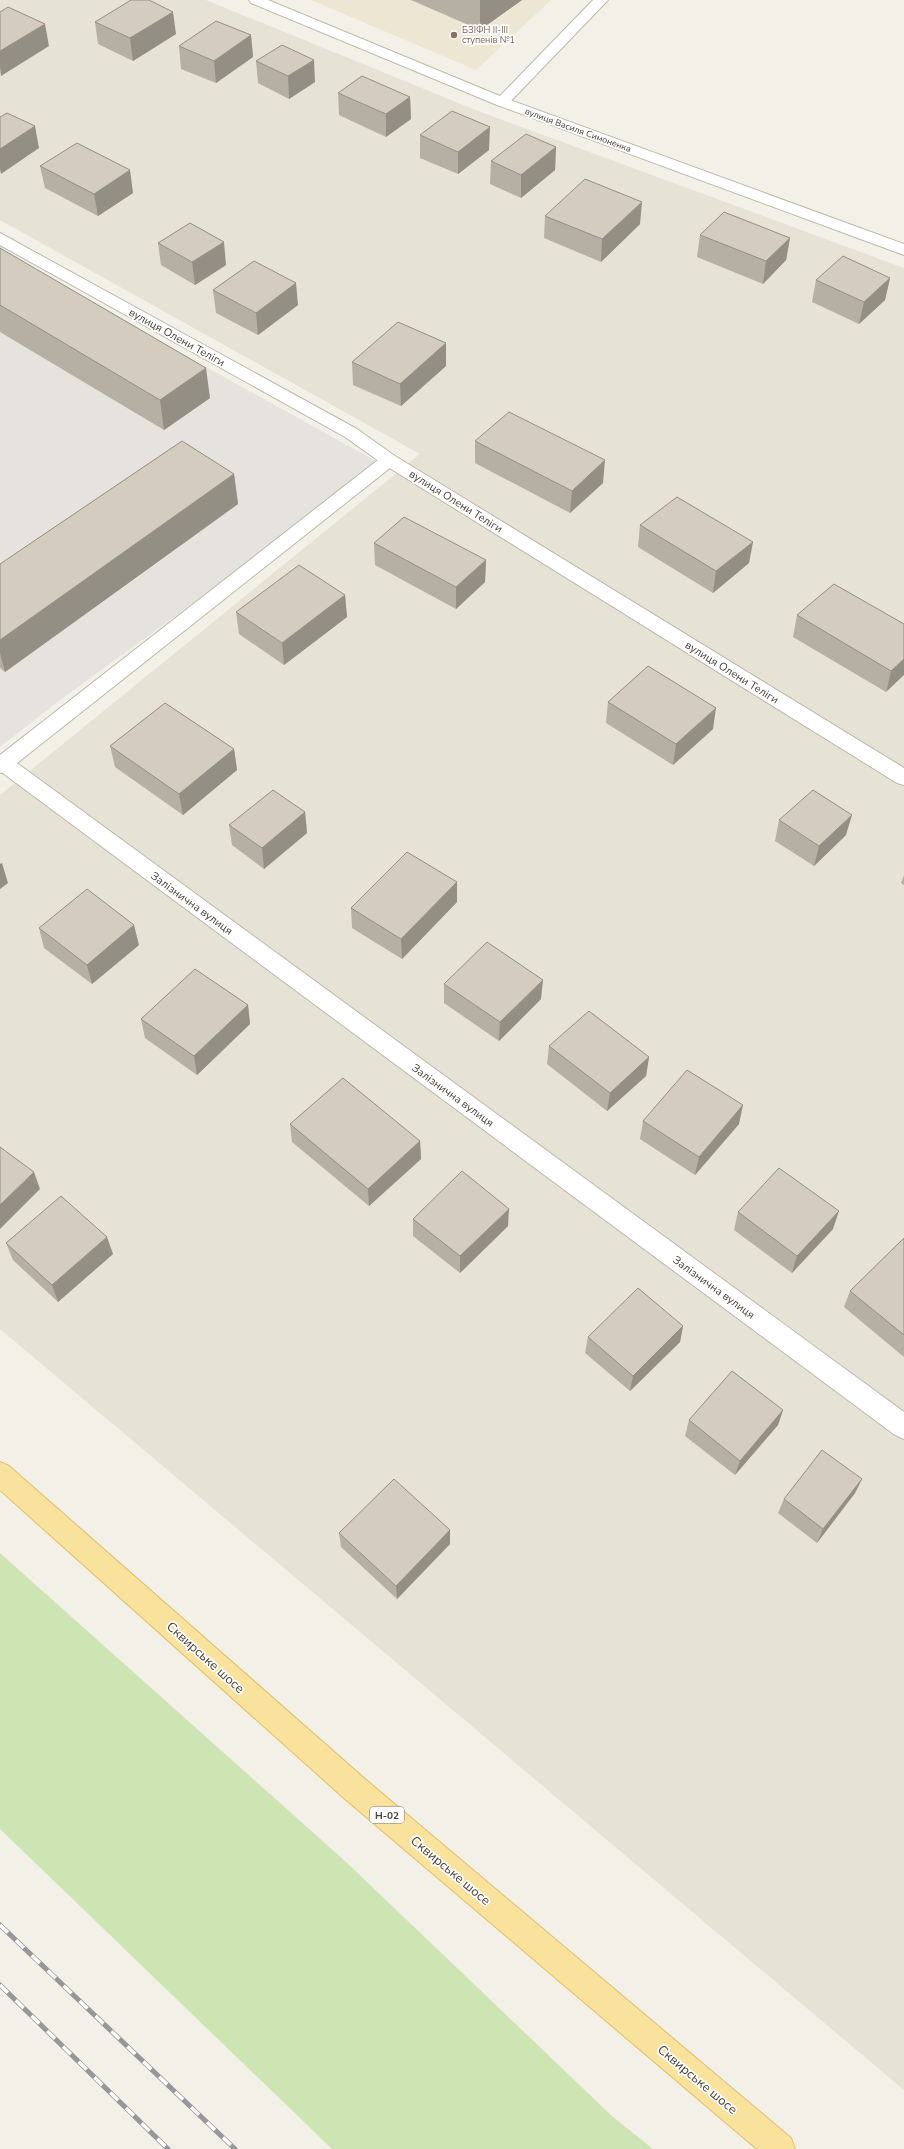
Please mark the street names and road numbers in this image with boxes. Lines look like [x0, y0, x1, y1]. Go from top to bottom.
street label: вулиця Василя Симоненка [523, 105, 633, 155]
street label: вулиця Олени Теліги [126, 305, 228, 370]
street label: вулиця Олени Теліги [406, 467, 505, 536]
street label: вулиця Олени Теліги [682, 638, 781, 707]
street label: Залізнична вулиця [148, 868, 236, 938]
street label: Залізнична вулиця [409, 1060, 497, 1130]
street label: Залізнична вулиця [670, 1252, 758, 1322]
street label: Сквирське шосе [162, 1618, 248, 1698]
road number: Н-02 [370, 1807, 404, 1823]
street label: Сквирське шосе [407, 1832, 494, 1910]
street label: Сквирське шосе [654, 2041, 741, 2119]

